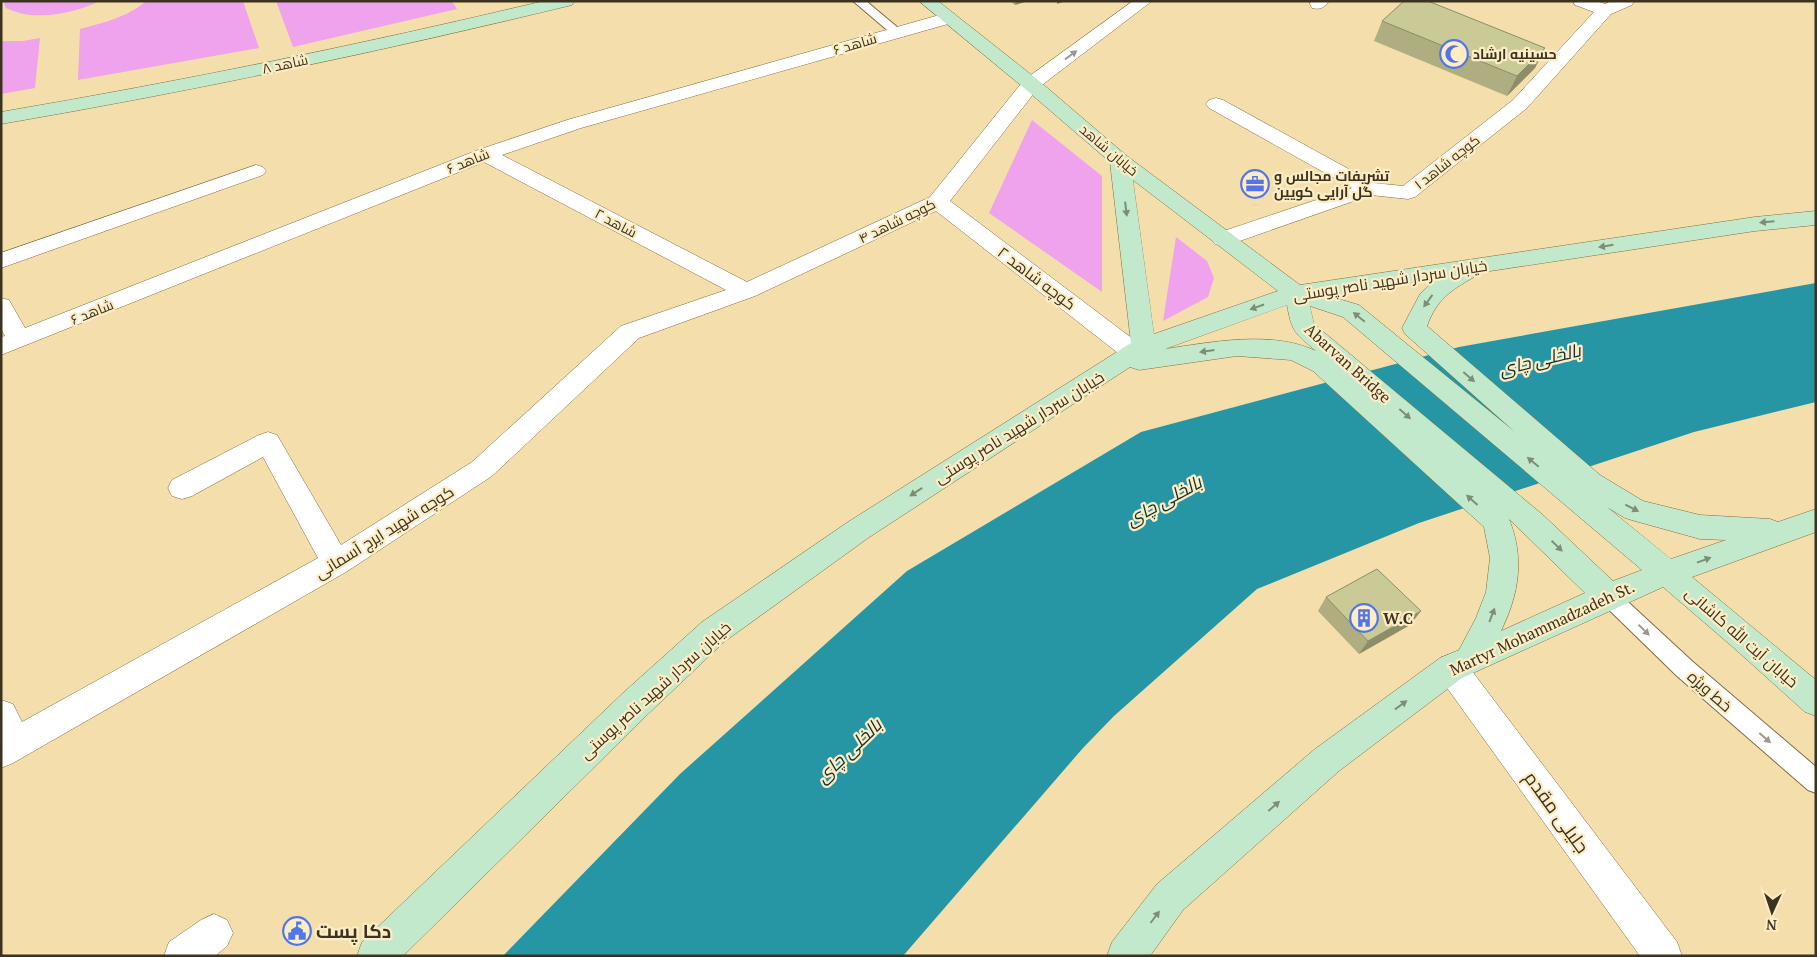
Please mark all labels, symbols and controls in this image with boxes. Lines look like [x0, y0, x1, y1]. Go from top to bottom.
street label: شاهد ۶ [831, 28, 879, 59]
mosque icon: حسینیه ارشاد [1439, 39, 1469, 69]
place label: حسینیه ارشاد [1473, 44, 1557, 63]
street label: شاهد ۸ [260, 49, 310, 78]
one-way arrow [1064, 50, 1078, 60]
street label: خیابان شاهد [1076, 120, 1143, 180]
street label: کوچه شاهد ۱ [1410, 130, 1484, 194]
street label: شاهد ۶ [444, 143, 492, 178]
place label: تشریفات مجالس و گل آرایی کویین [1274, 166, 1390, 201]
office icon: تشریفات مجالس و گل آرایی کویین [1240, 169, 1270, 199]
street label: کوچه شاهد ۴ [855, 194, 939, 248]
one-way arrow [1122, 201, 1130, 217]
street label: شاهد ۲ [592, 204, 641, 242]
one-way arrow [1759, 219, 1775, 227]
street label: کوچه شاهد ۲ [993, 241, 1081, 316]
one-way arrow [1598, 242, 1614, 250]
street label: خیابان سردار شهید ناصر پوستی [1291, 254, 1489, 307]
street label: شاهد ۶ [68, 294, 116, 329]
one-way arrow [1422, 294, 1433, 307]
one-way arrow [1250, 304, 1265, 311]
one-way arrow [1352, 312, 1365, 323]
street label: Abarvan Bridge [1300, 318, 1396, 408]
water label: بالخلی چای [1497, 337, 1584, 382]
one-way arrow [1199, 348, 1215, 356]
street label: خیابان سردار شهید ناصر پوستی [930, 366, 1109, 489]
one-way arrow [1463, 372, 1476, 383]
one-way arrow [1399, 408, 1412, 419]
one-way arrow [1527, 456, 1540, 467]
water label: بالخلی چای [1121, 469, 1207, 532]
street label: کوچه شهید ایرج آسمانی [310, 480, 458, 585]
one-way arrow [910, 487, 923, 496]
one-way arrow [1466, 494, 1479, 505]
one-way arrow [1624, 504, 1639, 512]
one-way arrow [1551, 540, 1563, 552]
one-way arrow [1696, 556, 1711, 563]
street label: Martyr Mohammadzadeh St. [1446, 575, 1638, 681]
street label: خیابان آیت الله کاشانی [1681, 582, 1803, 692]
building icon: W.C [1349, 603, 1379, 633]
place label: W.C [1383, 607, 1413, 629]
one-way arrow [1489, 608, 1497, 623]
street label: خیابان سردار شهید ناصر پوستی [575, 616, 736, 765]
one-way arrow [1637, 624, 1649, 636]
street label: خط ویژه [1683, 665, 1737, 717]
one-way arrow [1394, 700, 1408, 710]
water label: بالخلی چای [810, 712, 888, 789]
one-way arrow [1758, 732, 1770, 744]
street label: جلیلی مقدم [1518, 766, 1596, 859]
one-way arrow [1267, 800, 1279, 812]
north arrow [1747, 887, 1797, 937]
one-way arrow [1150, 911, 1161, 924]
public building icon: دکا پست [282, 916, 312, 946]
text: N [1765, 916, 1777, 935]
place label: دکا پست [316, 918, 391, 945]

